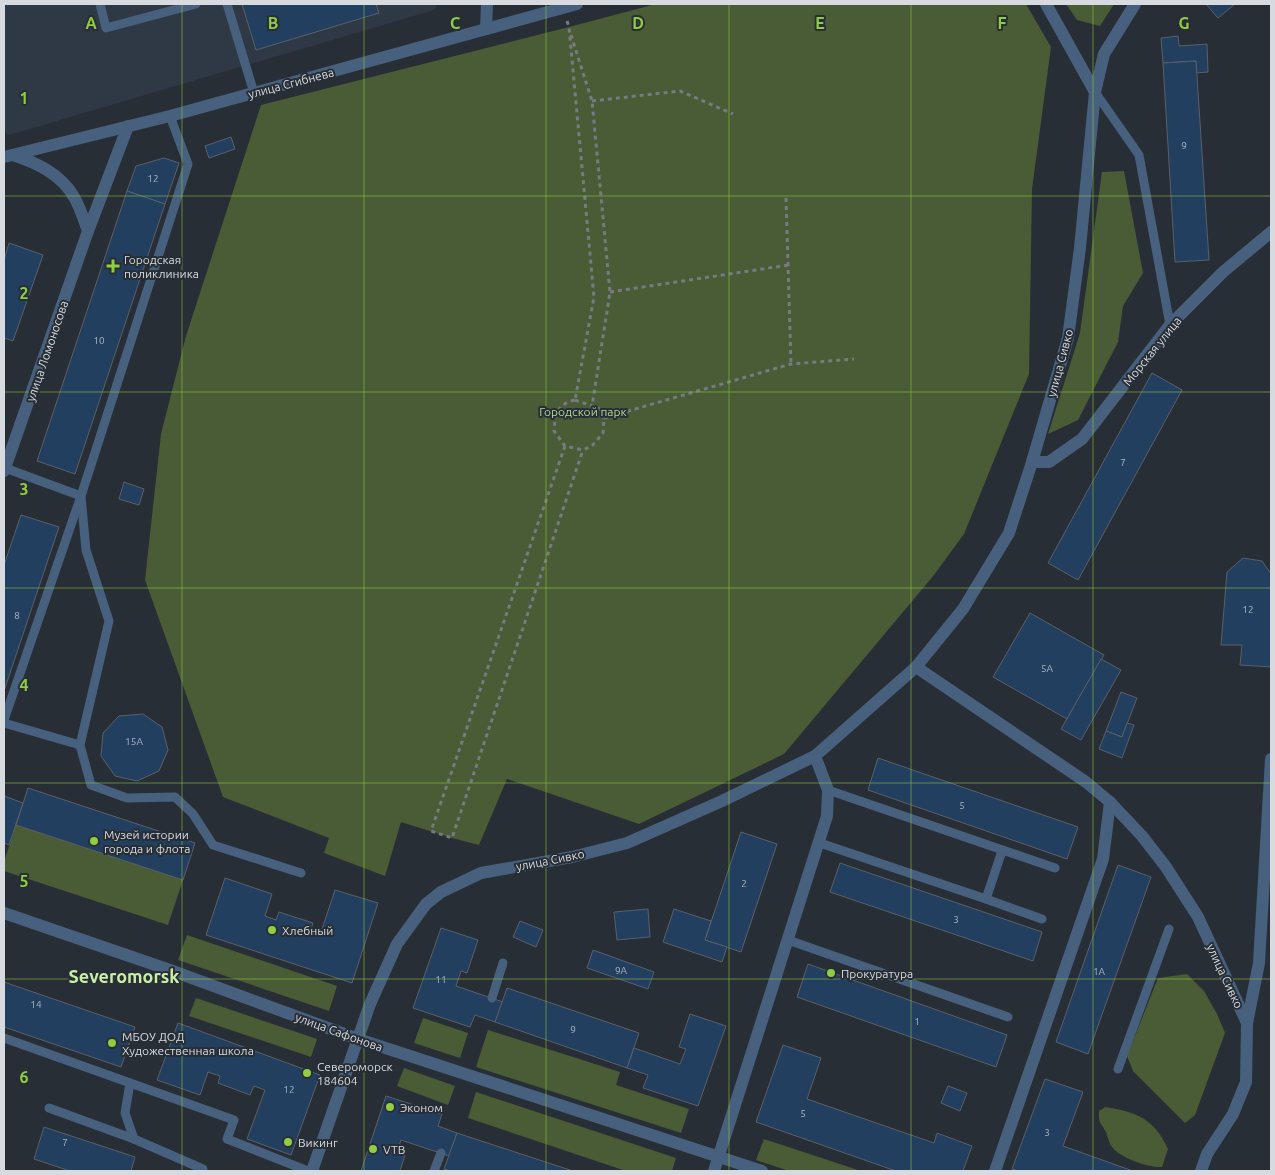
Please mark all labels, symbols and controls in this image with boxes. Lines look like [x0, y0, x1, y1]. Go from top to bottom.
text: A [85, 14, 97, 32]
text: B [268, 14, 278, 32]
text: C [450, 14, 460, 32]
text: D [632, 14, 644, 32]
text: E [815, 14, 825, 32]
text: F [998, 14, 1007, 32]
text: G [1178, 14, 1190, 32]
street label: улица Сгибнева [247, 65, 335, 101]
text: 1 [19, 89, 29, 107]
house number: 9 [1181, 140, 1187, 151]
house number: 12 [147, 173, 159, 184]
place label: Городская поликлиника [124, 253, 199, 280]
marker: Городская поликлиника [106, 259, 120, 273]
text: 2 [19, 284, 29, 302]
street label: улица Ломоносова [24, 299, 70, 403]
street label: Морская улица [1120, 314, 1184, 388]
street label: улица Сивко [1045, 328, 1075, 398]
house number: 10 [93, 335, 105, 346]
park label: Городской парк [539, 405, 627, 418]
house number: 7 [1120, 457, 1126, 468]
text: 3 [19, 480, 29, 498]
house number: 12 [1242, 604, 1254, 615]
house number: 8 [14, 610, 20, 621]
house number: 5А [1041, 663, 1054, 674]
text: 4 [19, 676, 29, 694]
house number: 15А [125, 736, 143, 747]
house number: 5 [959, 800, 965, 811]
place label: Музей истории города и флота [104, 828, 190, 855]
marker: Музей истории города и флота [88, 835, 100, 847]
street label: улица Сивко [515, 847, 585, 873]
text: 5 [19, 872, 29, 890]
house number: 2 [741, 878, 747, 889]
house number: 3 [953, 914, 959, 925]
marker: Хлебный [266, 924, 278, 936]
place label: Хлебный [282, 924, 333, 937]
street label: улица Сивко [1204, 942, 1246, 1010]
house number: 9А [615, 965, 628, 976]
district label: Severomorsk [69, 966, 179, 986]
house number: 1А [1093, 966, 1106, 977]
marker: Прокуратура [825, 967, 837, 979]
place label: Прокуратура [841, 967, 913, 980]
house number: 11 [435, 974, 447, 985]
house number: 14 [30, 999, 42, 1010]
street label: улица Сафонова [294, 1010, 384, 1054]
house number: 1 [914, 1016, 920, 1027]
house number: 9 [570, 1024, 576, 1035]
place label: МБОУ ДОД Художественная школа [122, 1030, 254, 1057]
marker: МБОУ ДОД Художественная школа [106, 1037, 118, 1049]
place label: Североморск 184604 [317, 1060, 393, 1087]
marker: Североморск 184604 [301, 1067, 313, 1079]
text: 6 [19, 1068, 29, 1086]
house number: 12 [283, 1084, 295, 1095]
marker: Эконом [384, 1101, 396, 1113]
place label: Эконом [400, 1101, 443, 1114]
house number: 5 [800, 1108, 806, 1119]
house number: 3 [1044, 1127, 1050, 1138]
marker: Викинг [282, 1136, 294, 1148]
place label: Викинг [298, 1136, 338, 1149]
house number: 7 [62, 1137, 68, 1148]
marker: VTB [367, 1143, 379, 1155]
place label: VTB [383, 1143, 405, 1156]

